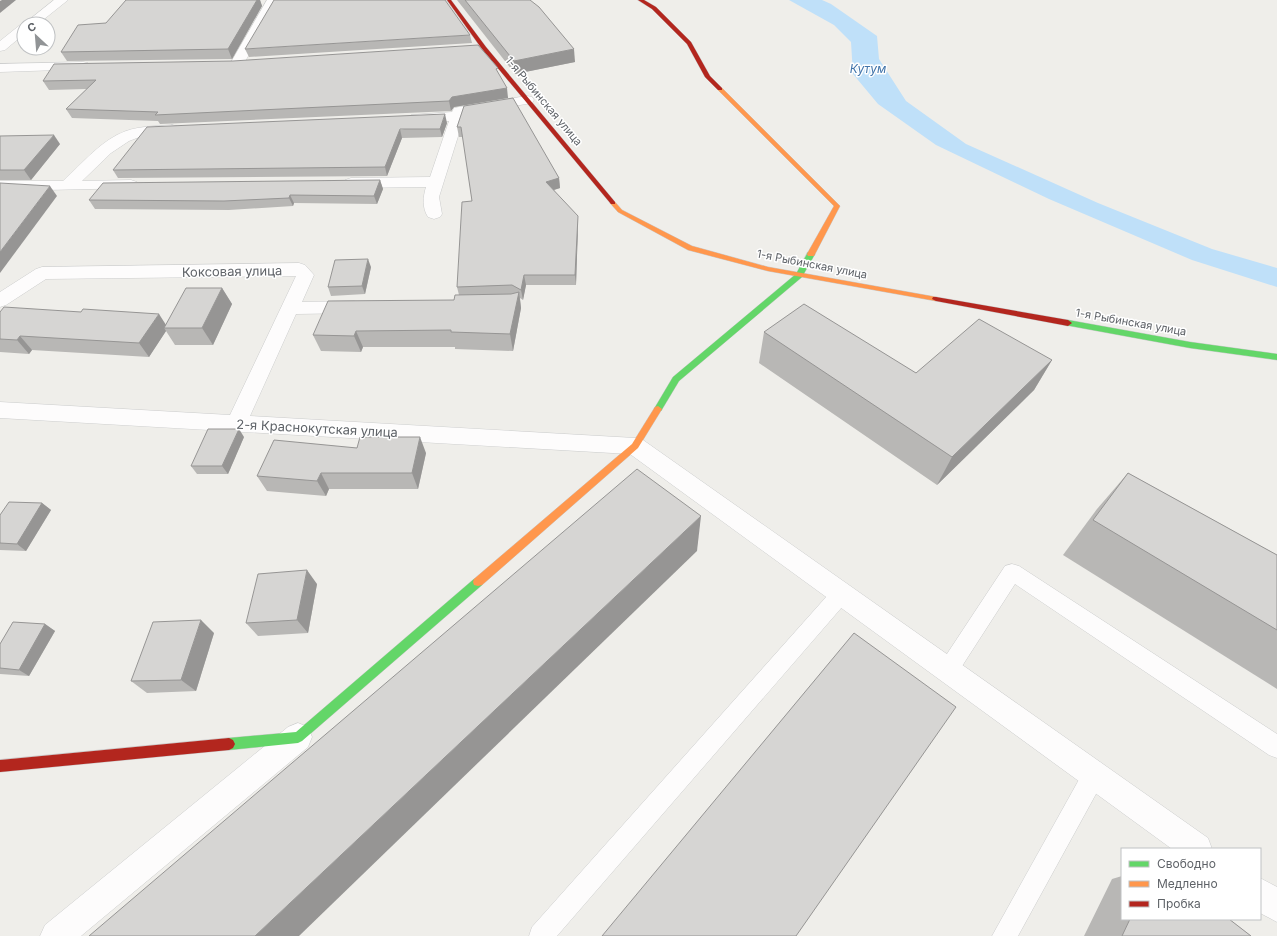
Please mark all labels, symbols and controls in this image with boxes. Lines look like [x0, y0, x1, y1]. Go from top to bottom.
north arrow [16, 16, 56, 56]
text: С [25, 19, 38, 35]
street label: 1-я Рыбинская улица [503, 54, 585, 148]
water label: Кутум [850, 61, 886, 76]
street label: 1-я Рыбинская улица [756, 246, 868, 282]
street label: Коксовая улица [182, 262, 282, 280]
street label: 1-я Рыбинская улица [1075, 305, 1187, 339]
street label: 2-я Краснокутская улица [236, 416, 398, 440]
legend [1121, 848, 1261, 920]
text: Свободно [1157, 856, 1216, 871]
text: Медленно [1157, 876, 1218, 891]
text: Пробка [1157, 896, 1201, 911]

